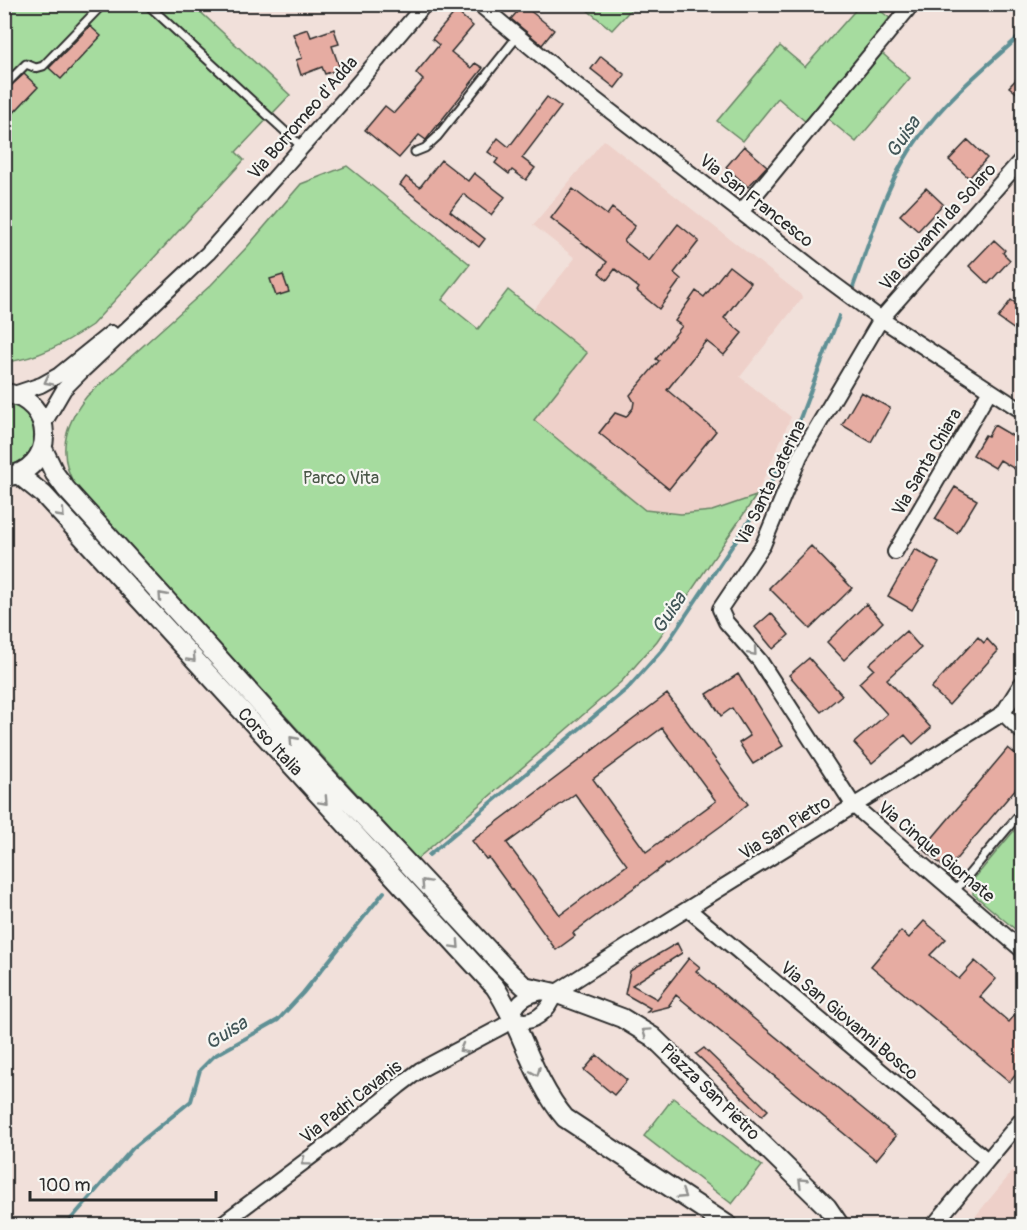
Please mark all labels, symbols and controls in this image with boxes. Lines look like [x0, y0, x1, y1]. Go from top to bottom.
street label: Via Borromeo d'Adda [243, 51, 363, 185]
water label: Guisa [880, 110, 927, 163]
street label: Via San Francesco [694, 149, 818, 253]
street label: Via Giovanni da Solaro [875, 158, 1002, 296]
one-way arrow [43, 374, 54, 386]
street label: Via Santa Chiara [887, 404, 967, 520]
street label: Via Santa Caterina [731, 416, 811, 550]
park label: Parco Vita [303, 467, 379, 490]
one-way arrow [53, 507, 64, 518]
water label: Guisa [646, 586, 693, 639]
one-way arrow [158, 592, 169, 602]
one-way arrow [746, 645, 757, 656]
one-way arrow [185, 650, 196, 661]
street label: Corso Italia [232, 703, 308, 781]
one-way arrow [289, 737, 300, 747]
street label: Via San Pietro [735, 791, 835, 865]
one-way arrow [317, 795, 328, 805]
street label: Via Cinque Giornate [873, 796, 999, 908]
one-way arrow [422, 880, 433, 891]
one-way arrow [449, 938, 460, 949]
street label: Via San Giovanni Bosco [775, 956, 923, 1086]
water label: Guisa [200, 1010, 253, 1056]
one-way arrow [642, 1028, 653, 1039]
street label: Piazza San Pietro [655, 1039, 765, 1146]
one-way arrow [458, 1041, 469, 1053]
street label: Via Padri Cavanis [295, 1055, 407, 1149]
one-way arrow [528, 1066, 540, 1077]
one-way arrow [300, 1154, 311, 1165]
scale bar [30, 1164, 216, 1202]
text: 100 m [39, 1174, 91, 1197]
one-way arrow [799, 1178, 810, 1189]
one-way arrow [676, 1188, 686, 1200]

